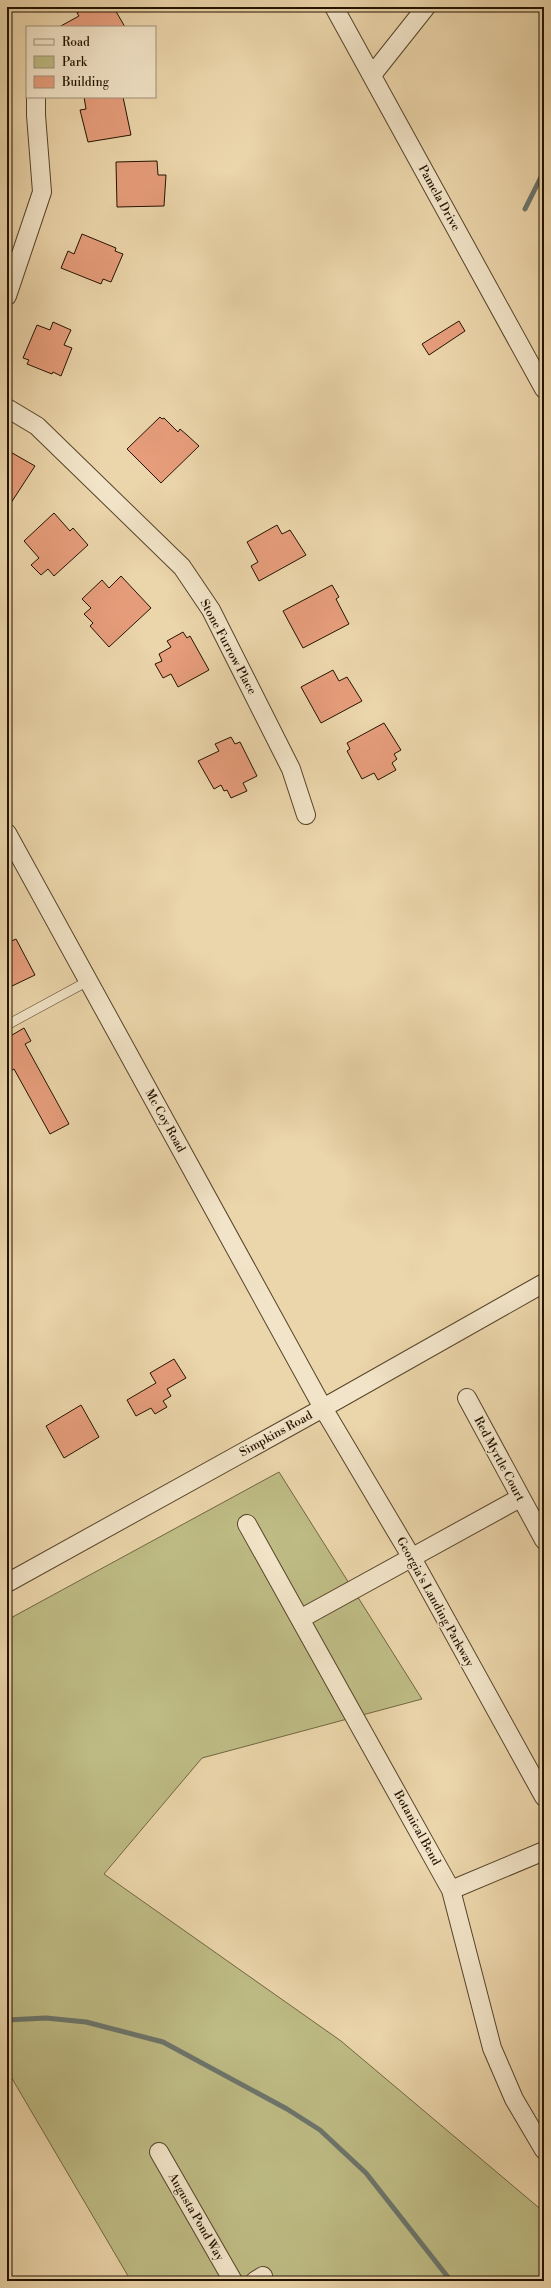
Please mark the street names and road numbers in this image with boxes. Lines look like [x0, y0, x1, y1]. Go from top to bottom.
street label: Pamela Drive [415, 162, 463, 234]
street label: Stone Furrow Place [197, 597, 259, 697]
street label: Mc Coy Road [141, 1087, 189, 1155]
street label: Simpkins Road [237, 1408, 315, 1460]
street label: Red Myrtle Court [470, 1414, 528, 1504]
street label: Georgia's Landing Parkway [393, 1534, 477, 1670]
street label: Botanical Bend [390, 1787, 444, 1868]
street label: Augusta Pond Way [164, 2170, 227, 2264]

